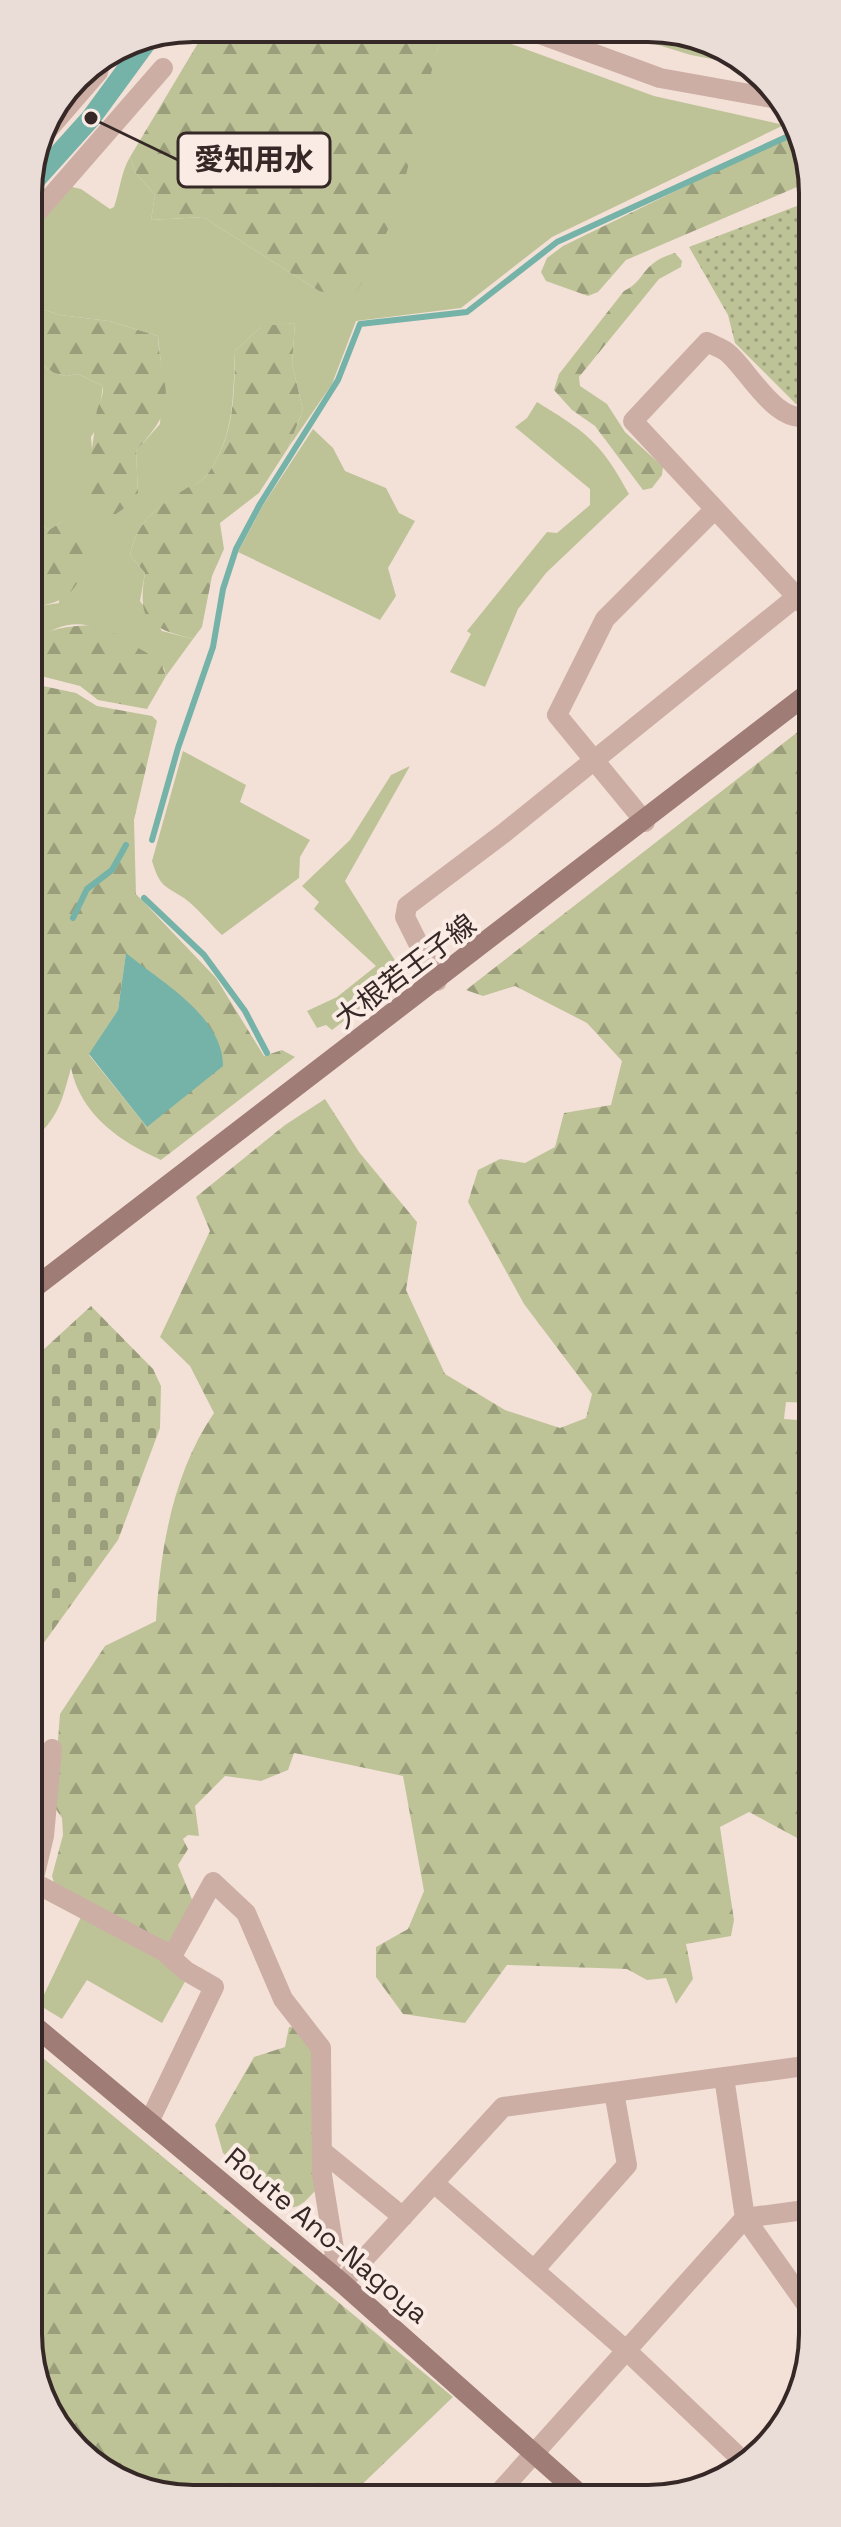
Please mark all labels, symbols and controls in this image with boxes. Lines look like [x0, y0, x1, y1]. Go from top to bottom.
callout: 愛知用水 [178, 133, 330, 187]
text: 愛知用水 [194, 140, 314, 179]
street label: 大根若王子線 [327, 906, 483, 1036]
street label: Route Ano-Nagoya [218, 2139, 436, 2331]

